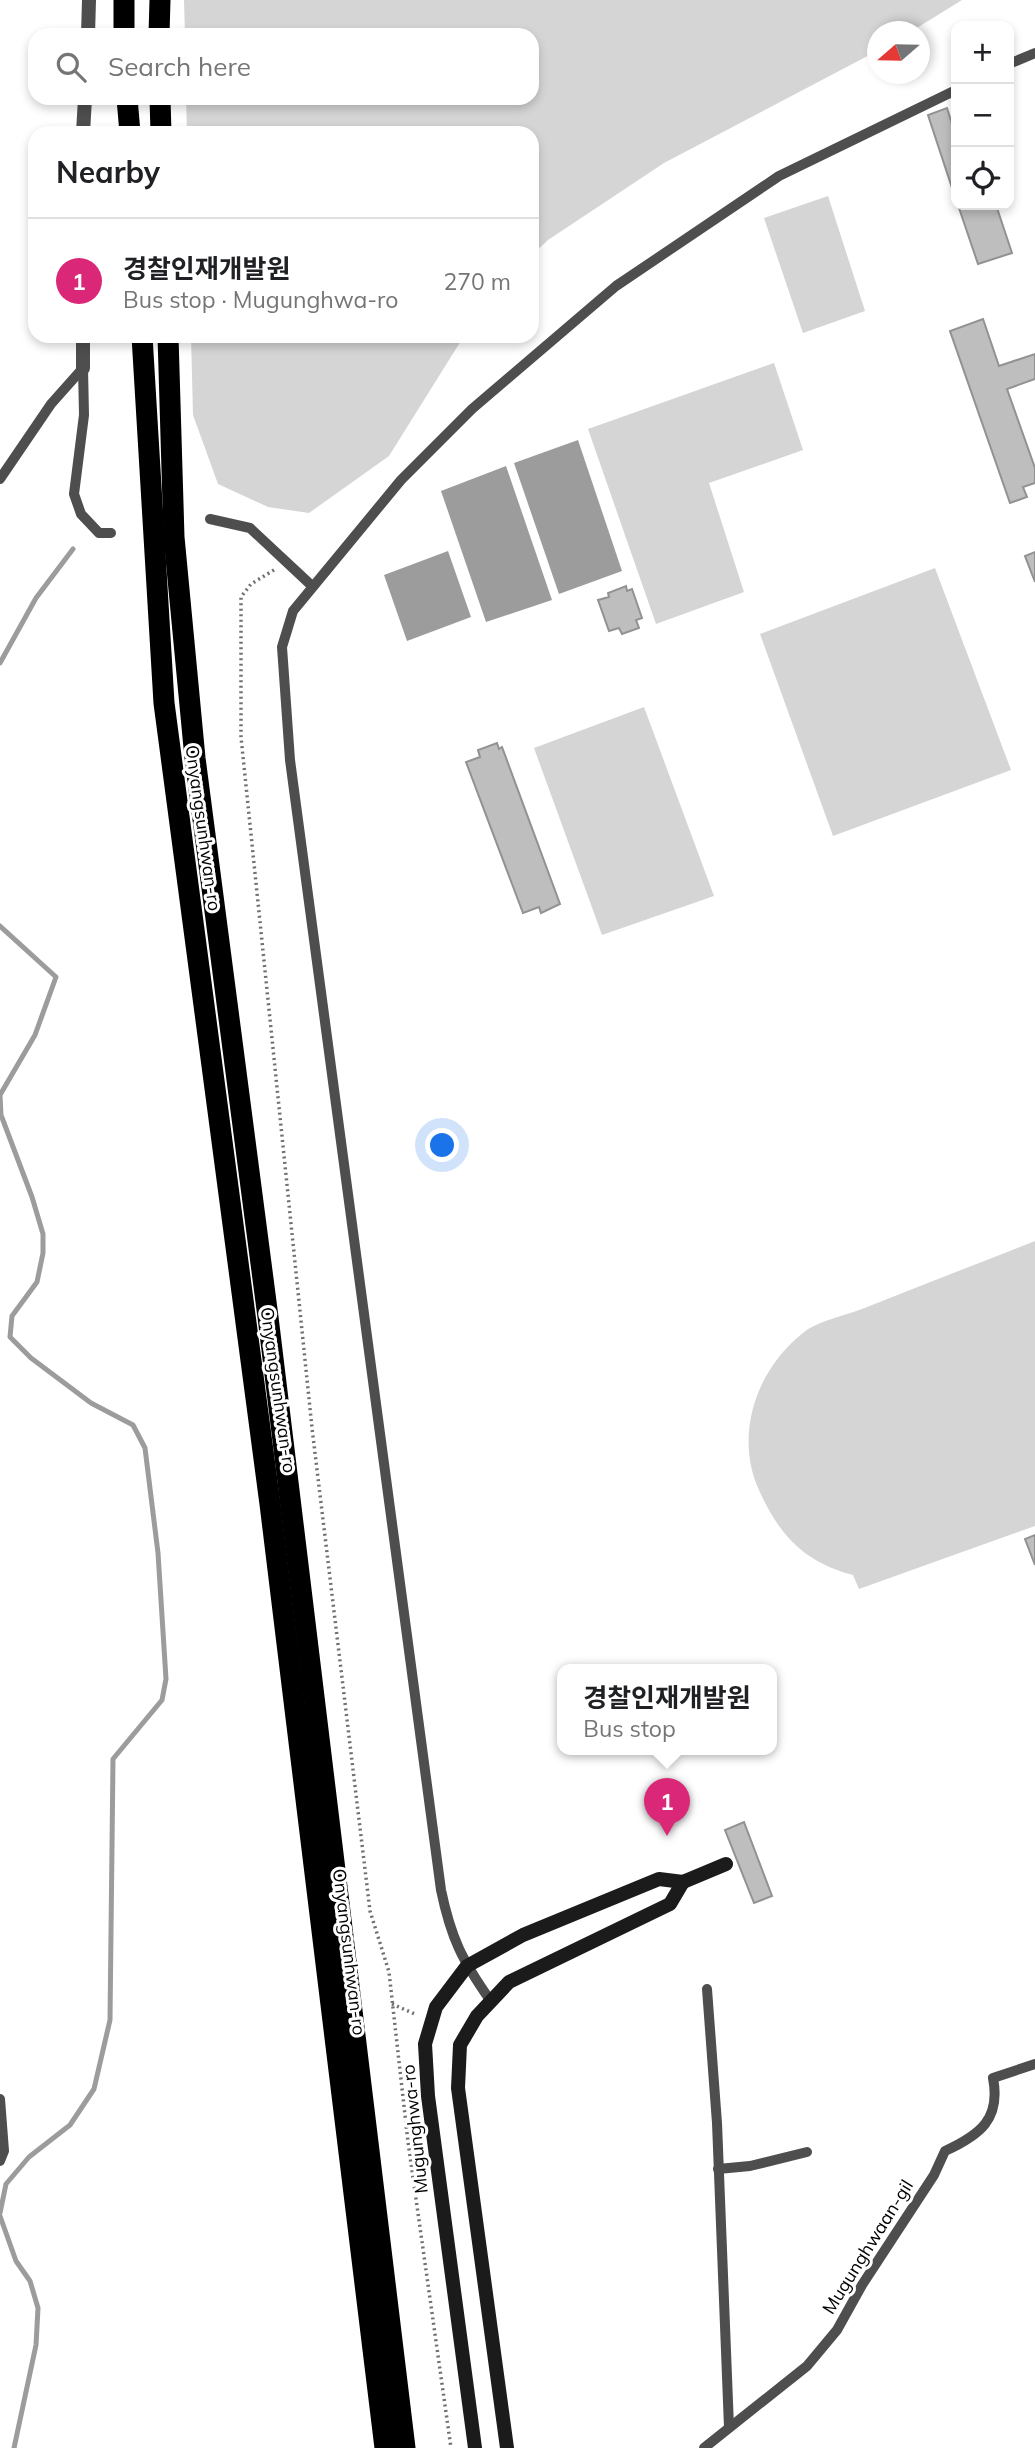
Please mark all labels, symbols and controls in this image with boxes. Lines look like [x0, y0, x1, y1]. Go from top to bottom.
north arrow [867, 21, 930, 84]
map controls [951, 21, 1014, 210]
button: + [951, 21, 1014, 84]
search box [28, 28, 539, 105]
icon: search [52, 48, 90, 86]
text: Search here [108, 50, 251, 83]
button: − [951, 84, 1014, 147]
button: locate [951, 147, 1014, 210]
text: Nearby [56, 153, 160, 191]
text: 경찰인재개발원 [123, 252, 290, 285]
text: 1 [72, 267, 86, 296]
text: 270 m [443, 267, 511, 296]
text: Bus stop · Mugunghwa-ro [123, 285, 398, 314]
street label: Onyangsunhwan-ro [180, 743, 227, 912]
your location [425, 1128, 459, 1162]
street label: Onyangsunhwan-ro [255, 1305, 302, 1474]
popup [557, 1664, 777, 1755]
text: 경찰인재개발원 [583, 1681, 751, 1714]
text: Bus stop [583, 1714, 676, 1743]
pin: 1 [644, 1778, 690, 1836]
street label: Onyangsunhwan-ro [328, 1867, 371, 2036]
street label: Mugunghwa-ro [396, 2063, 433, 2195]
street label: Mugunghwaan-gil [817, 2175, 918, 2318]

